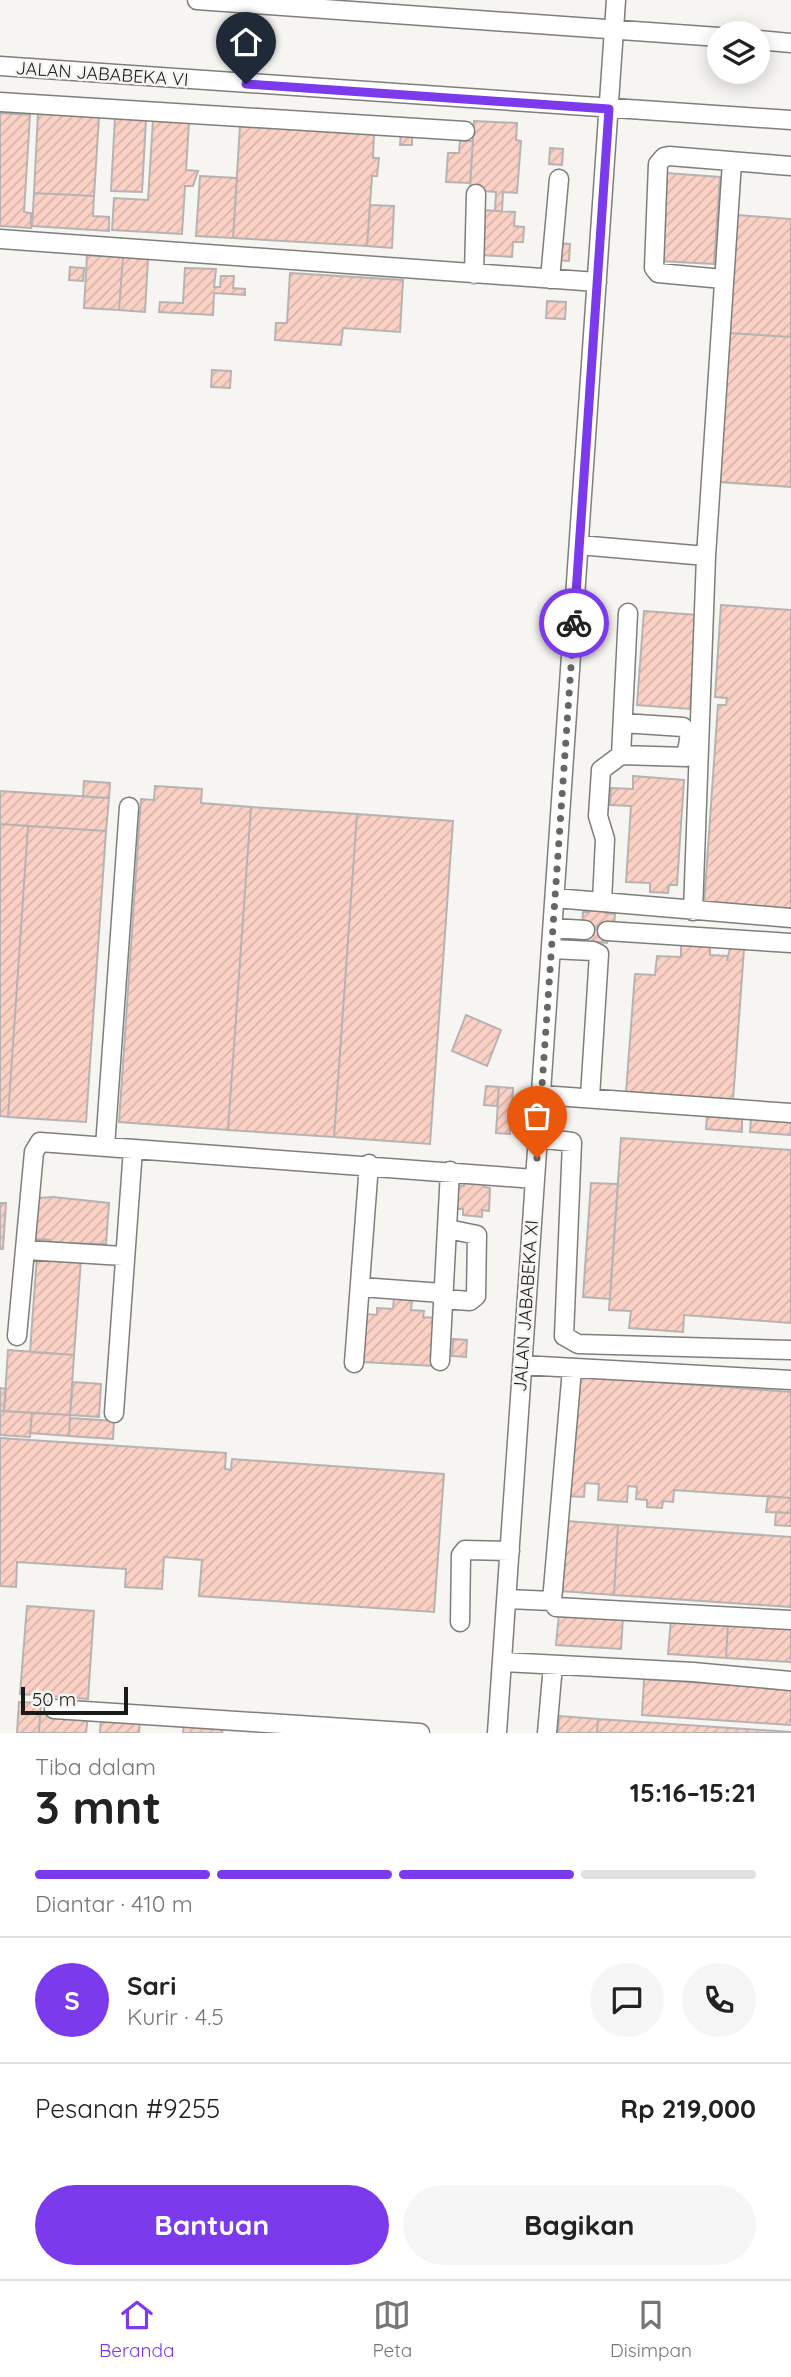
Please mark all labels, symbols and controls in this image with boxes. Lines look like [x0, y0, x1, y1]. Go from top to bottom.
pin [216, 12.0, 276, 84]
map controls [707, 21, 770, 84]
button: layers [707, 21, 770, 84]
icon: home [227, 23, 265, 61]
street label: JALAN JABABEKA VI [15, 56, 189, 91]
courier [539, 588, 609, 658]
icon: bike [555, 604, 593, 642]
pin [507, 1086, 567, 1158]
icon: bag [518, 1097, 556, 1135]
street label: JALAN JABABEKA XI [508, 1219, 543, 1393]
scale bar [21, 1684, 128, 1716]
text: 50 m [32, 1687, 76, 1711]
text: Tiba dalam [35, 1752, 156, 1781]
text: 15:16–15:21 [630, 1776, 756, 1809]
text: 3 mnt [35, 1778, 161, 1836]
text: Diantar · 410 m [35, 1889, 193, 1918]
button: chat [590, 1963, 664, 2037]
button: phone [682, 1963, 756, 2037]
text: Sari [127, 1969, 176, 2002]
text: S [64, 1984, 80, 2017]
text: Kurir · 4.5 [127, 2002, 224, 2031]
text: Pesanan #9255 [35, 2092, 220, 2125]
text: Rp 219,000 [620, 2092, 756, 2125]
button: Bantuan [35, 2185, 389, 2265]
button: Bagikan [403, 2185, 756, 2265]
tab: Beranda [99, 2296, 175, 2362]
tab: Peta [372, 2296, 412, 2362]
tab: Disimpan [610, 2296, 692, 2362]

